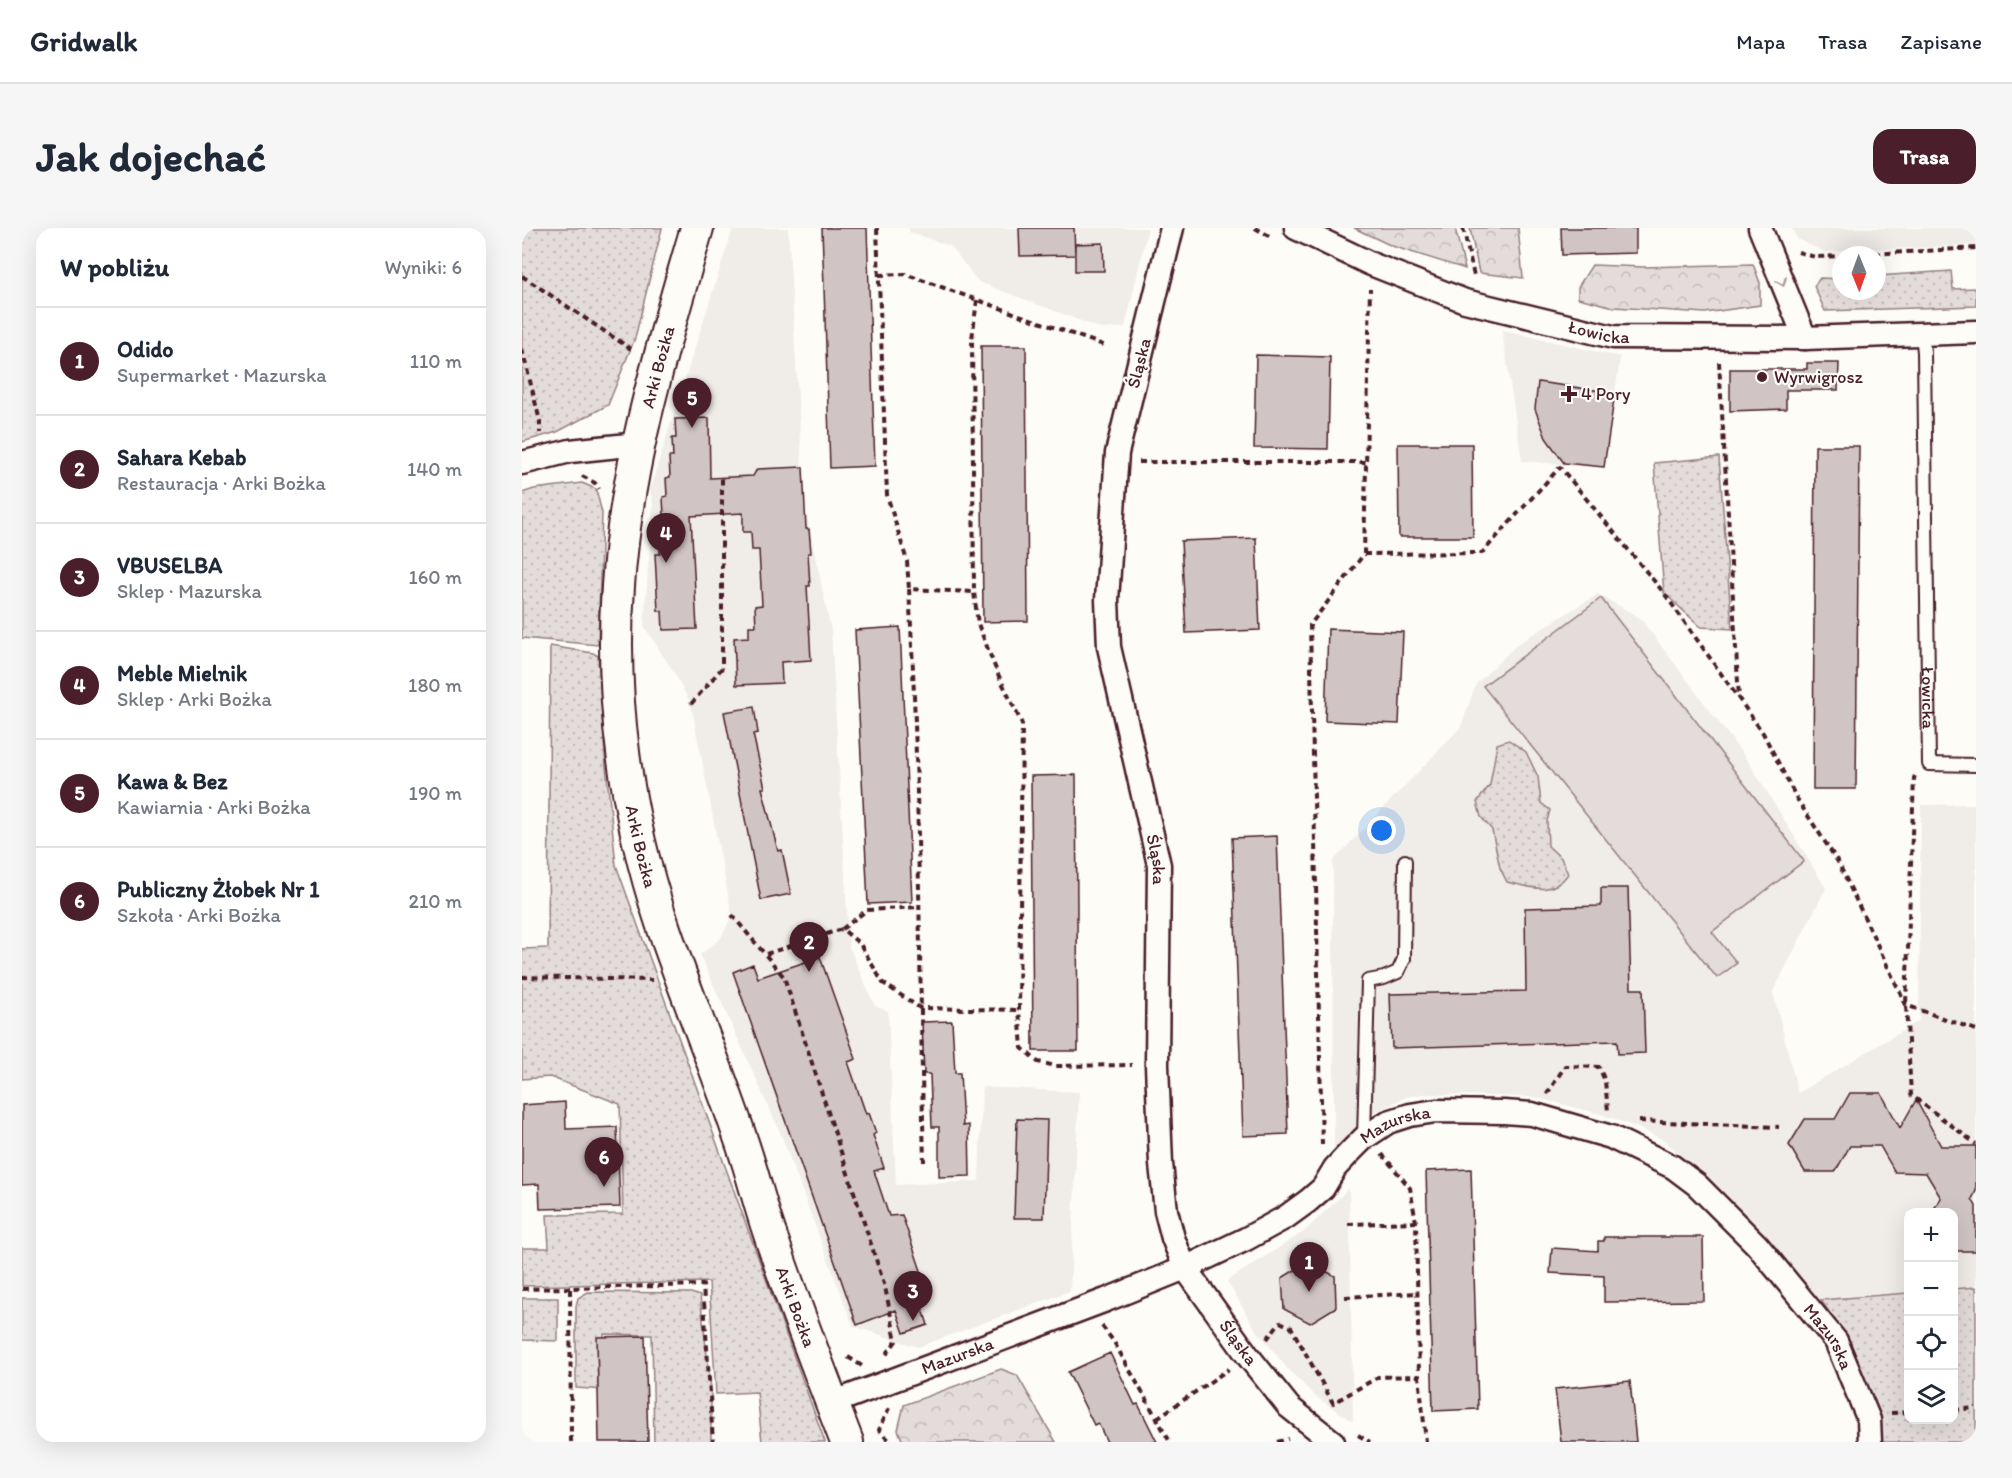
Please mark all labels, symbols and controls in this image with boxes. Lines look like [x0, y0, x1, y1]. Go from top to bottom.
text: Gridwalk [30, 24, 138, 58]
text: Mapa [1736, 29, 1785, 54]
text: Trasa [1818, 29, 1867, 54]
text: Zapisane [1900, 29, 1982, 54]
button: Trasa [1873, 129, 1976, 184]
text: Jak dojechać [36, 131, 266, 182]
north arrow [1832, 246, 1886, 300]
text: W pobliżu [60, 251, 169, 283]
text: Wyniki: 6 [384, 255, 462, 279]
one-way arrow [1775, 276, 1787, 287]
street label: Łowicka [1566, 316, 1630, 348]
street label: Arki Bożka [636, 323, 680, 411]
street label: Śląska [1122, 335, 1156, 391]
text: Odido [117, 336, 173, 363]
text: 1 [75, 349, 84, 373]
text: 110 m [410, 349, 462, 373]
text: Supermarket · Mazurska [117, 363, 327, 387]
place label: Wyrwigrosz [1774, 366, 1864, 388]
marker: Wyrwigrosz [1755, 370, 1769, 384]
pin: 5 [672, 378, 712, 428]
place label: 4 Pory [1581, 383, 1631, 405]
marker: 4 Pory [1562, 387, 1576, 401]
text: Sahara Kebab [117, 444, 246, 471]
text: 2 [74, 457, 85, 481]
text: 140 m [407, 457, 462, 481]
text: Restauracja · Arki Bożka [117, 471, 326, 495]
pin: 4 [646, 514, 686, 563]
text: VBUSELBA [117, 552, 222, 579]
text: 3 [74, 565, 85, 589]
text: 160 m [409, 565, 462, 589]
text: Sklep · Mazurska [117, 579, 262, 603]
text: Meble Mielnik [117, 660, 247, 687]
street label: Łowicka [1917, 667, 1940, 730]
text: 4 [73, 673, 86, 697]
text: 180 m [408, 673, 462, 697]
text: Sklep · Arki Bożka [117, 687, 272, 711]
text: Kawa & Bez [117, 768, 227, 795]
text: 5 [74, 781, 85, 805]
text: 190 m [409, 781, 462, 805]
text: Kawiarnia · Arki Bożka [117, 795, 311, 819]
street label: Arki Bożka [621, 803, 662, 891]
your location [1367, 816, 1396, 845]
street label: Śląska [1141, 832, 1170, 886]
text: Publiczny Żłobek Nr 1 [117, 876, 320, 903]
text: 6 [74, 889, 85, 913]
text: 210 m [409, 889, 462, 913]
text: Szkoła · Arki Bożka [117, 903, 281, 927]
pin: 2 [790, 922, 828, 972]
street label: Mazurska [1355, 1101, 1433, 1149]
pin: 6 [584, 1138, 623, 1187]
map controls [1904, 1208, 1958, 1424]
button: + [1904, 1208, 1958, 1262]
pin: 1 [1290, 1242, 1328, 1292]
button: − [1904, 1262, 1958, 1316]
street label: Arki Bożka [771, 1264, 821, 1351]
pin: 3 [894, 1272, 932, 1321]
street label: Mazurska [1799, 1299, 1858, 1373]
street label: Śląska [1215, 1315, 1263, 1371]
button: locate [1904, 1316, 1958, 1370]
street label: Mazurska [918, 1332, 997, 1379]
button: layers [1904, 1370, 1958, 1424]

